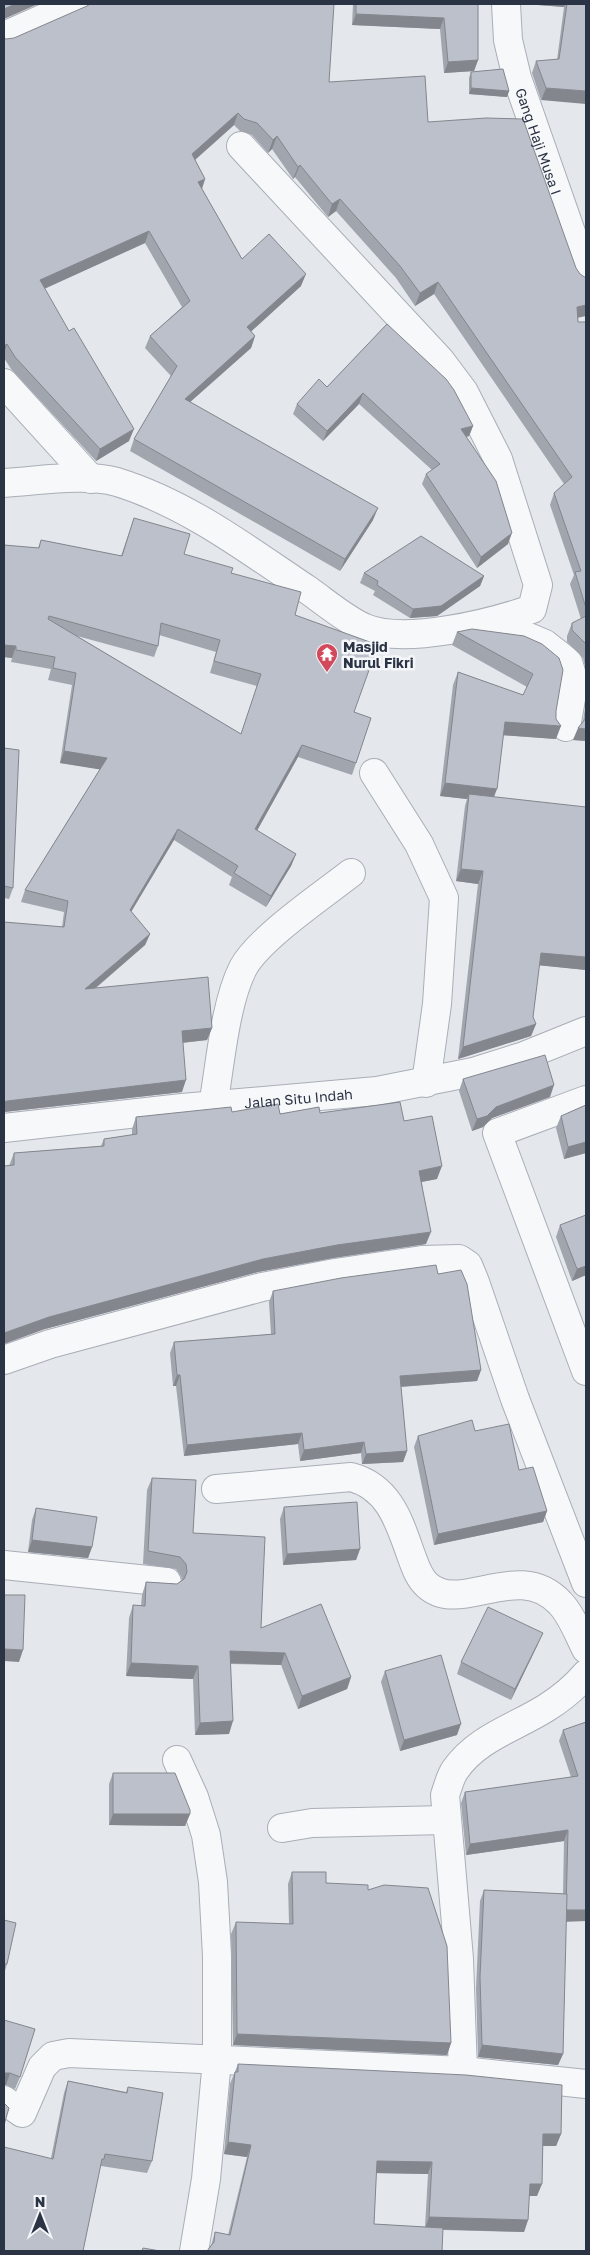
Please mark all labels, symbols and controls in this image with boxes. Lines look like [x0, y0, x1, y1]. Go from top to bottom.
street label: Gang Haji Musa I [513, 86, 566, 197]
place label: Masjid Nurul Fikri [343, 638, 414, 671]
temple icon: Masjid Nurul Fikri [315, 642, 339, 673]
street label: Jalan Situ Indah [244, 1085, 353, 1111]
north arrow [15, 2190, 65, 2240]
text: N [35, 2193, 45, 2210]

